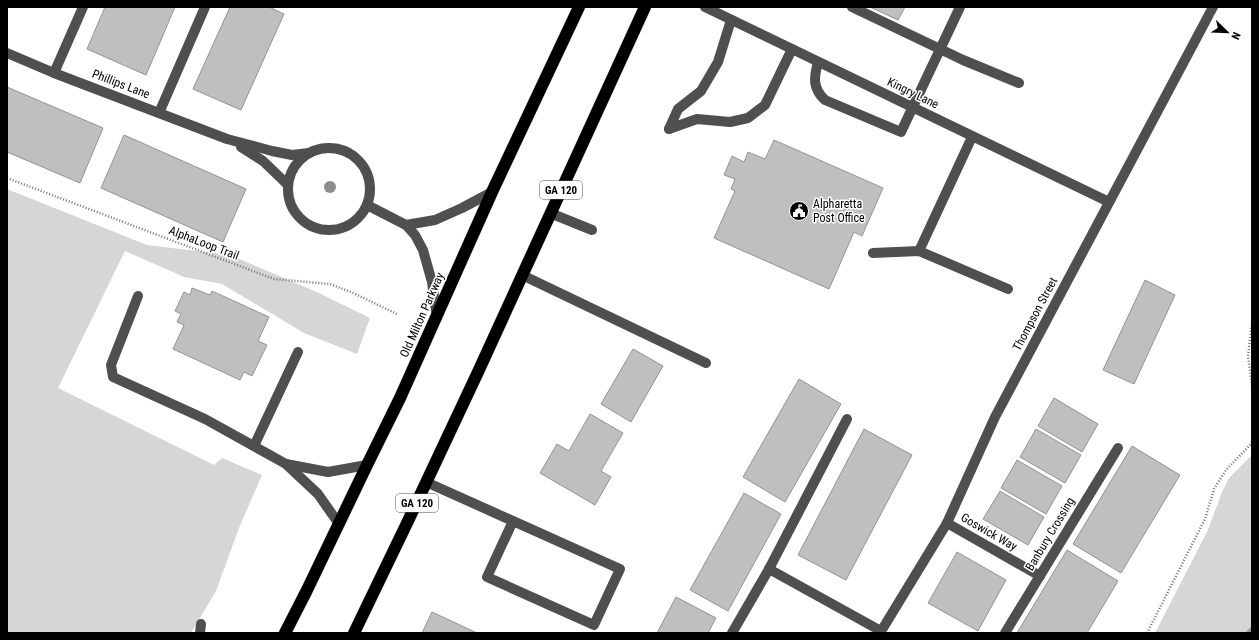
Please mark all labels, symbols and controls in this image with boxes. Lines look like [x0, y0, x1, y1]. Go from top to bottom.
north arrow [1207, 12, 1247, 52]
text: N [1228, 30, 1243, 42]
street label: Phillips Lane [90, 67, 152, 102]
street label: Kingry Lane [885, 75, 941, 112]
road number: GA 120 [540, 181, 582, 199]
place label: Alpharetta Post Office [813, 197, 865, 225]
public building icon: Alpharetta Post Office [788, 200, 810, 222]
street label: AlphaLoop Trail [167, 223, 241, 263]
street label: Old Milton Parkway [397, 271, 447, 359]
street label: Thompson Street [1010, 274, 1060, 353]
road number: GA 120 [396, 494, 438, 512]
street label: Banbury Crossing [1023, 495, 1077, 573]
street label: Goswick Way [958, 510, 1020, 554]

